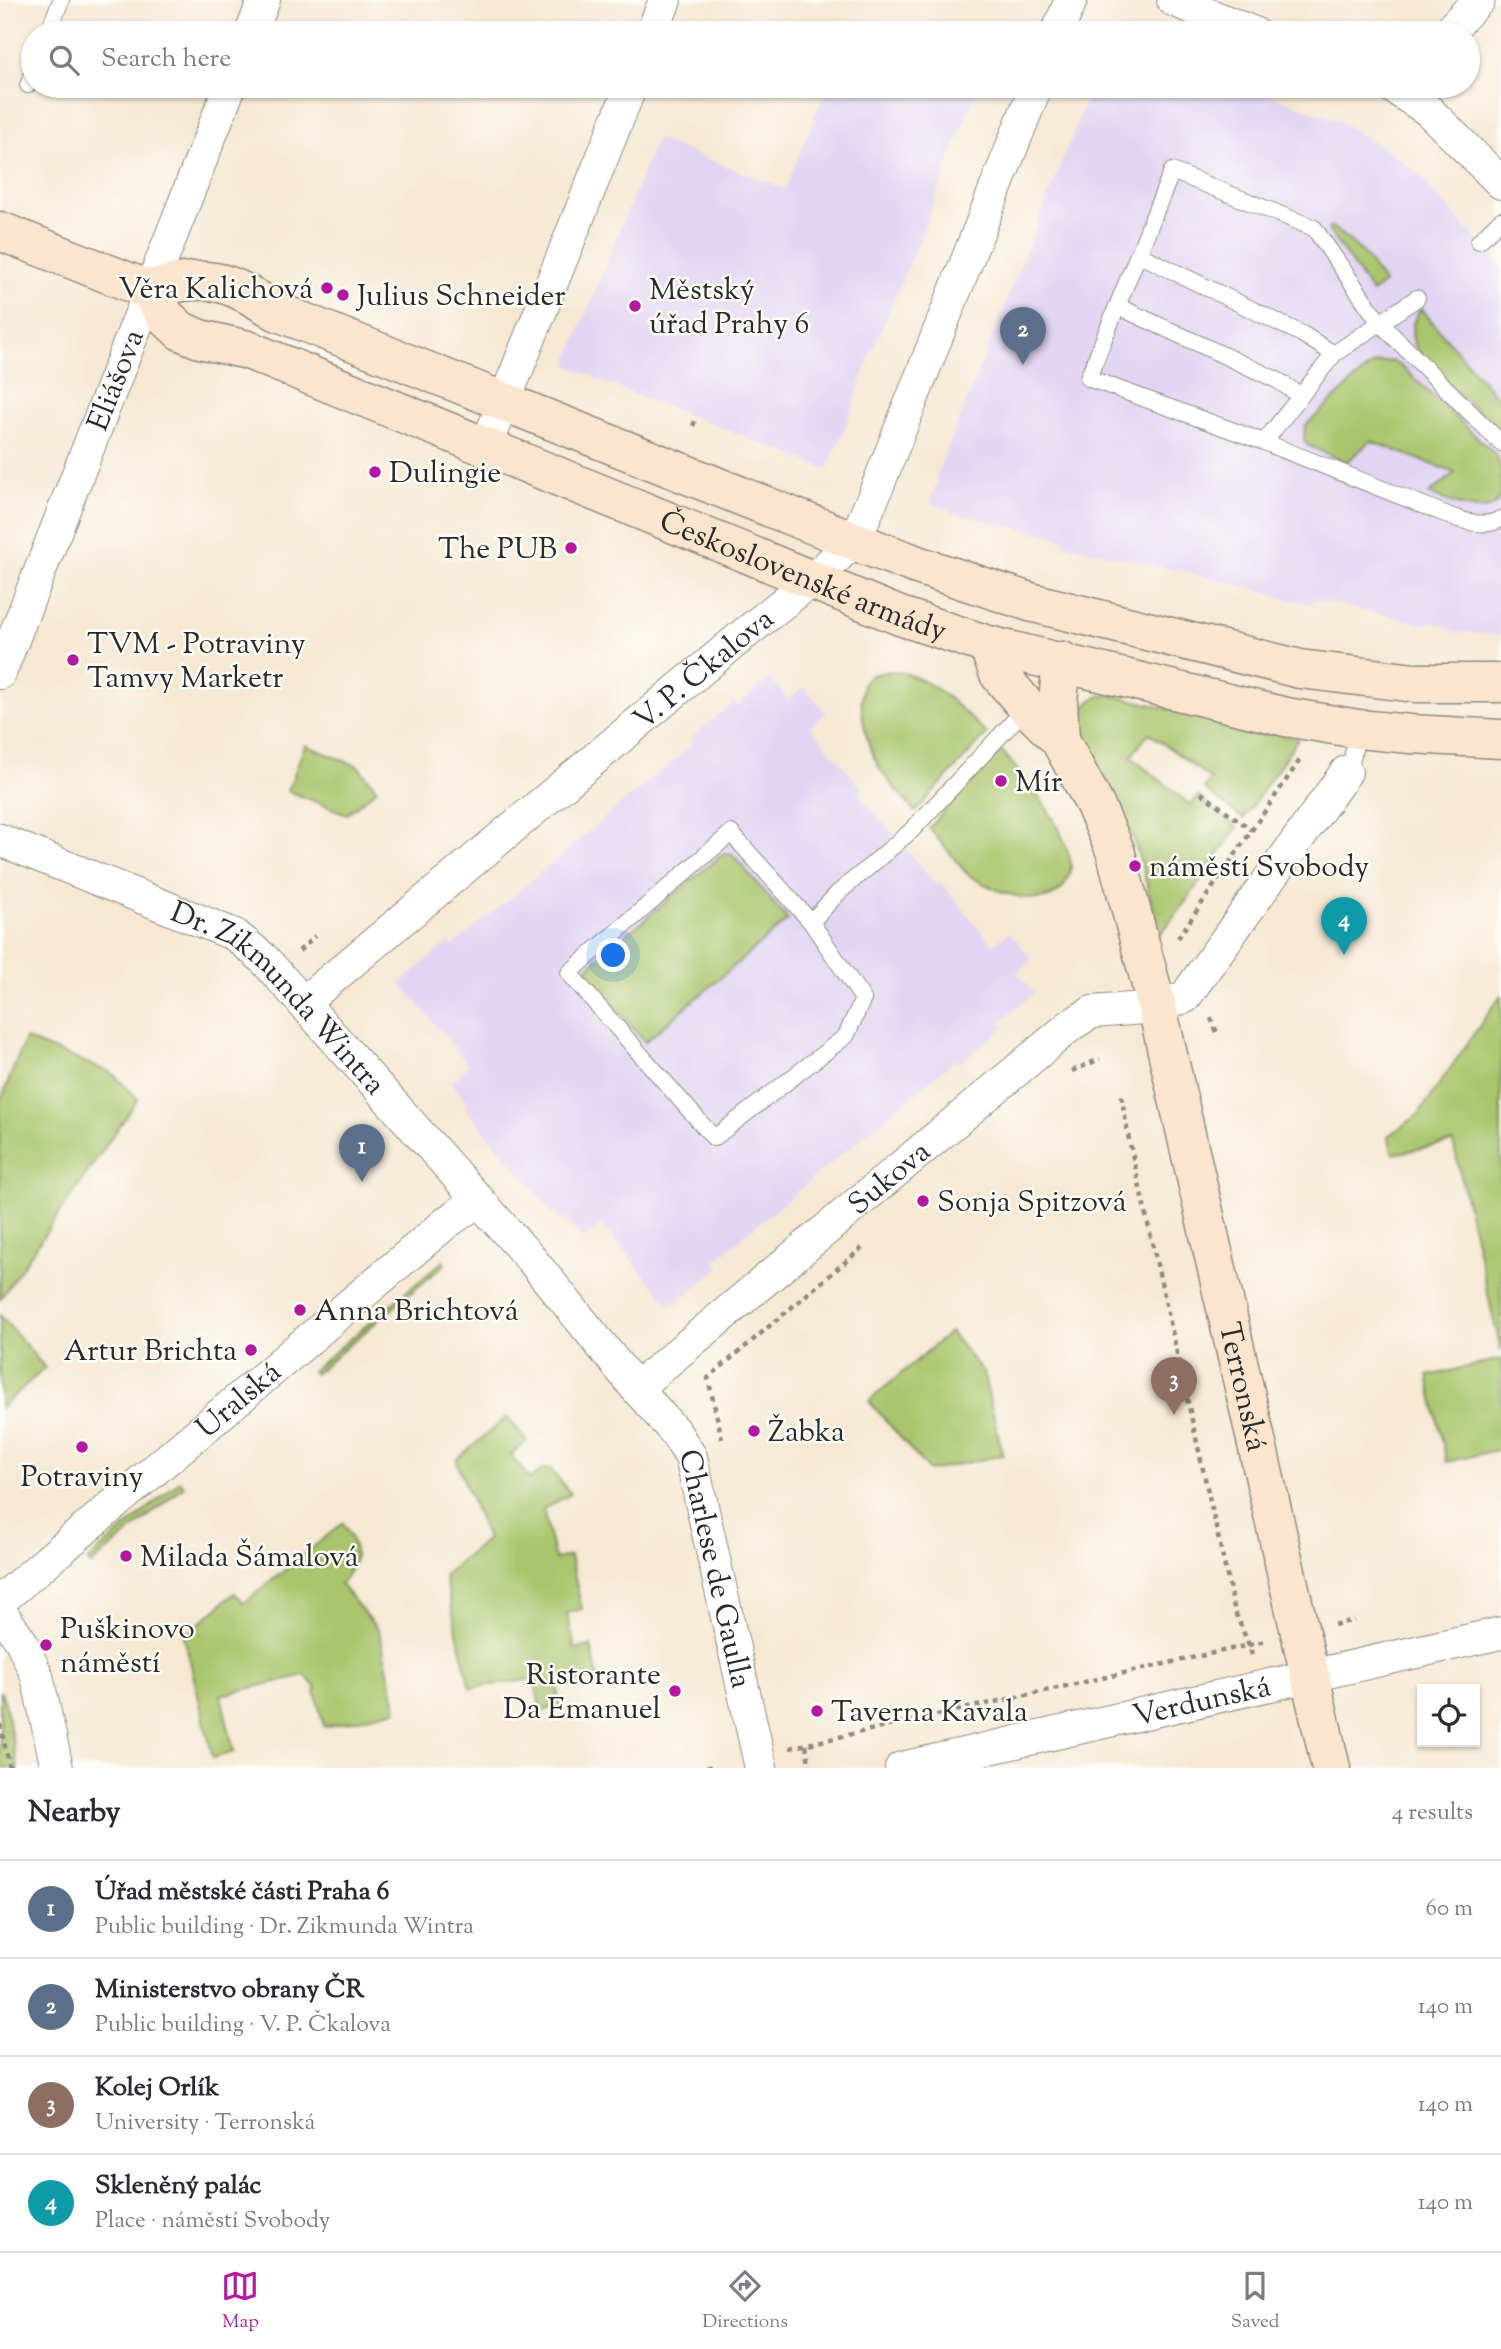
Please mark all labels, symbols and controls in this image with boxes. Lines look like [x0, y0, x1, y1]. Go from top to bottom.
search box [21, 21, 1480, 98]
icon: search [45, 41, 83, 79]
text: Search here [101, 41, 231, 78]
place label: Věra Kalichová [118, 269, 313, 312]
place label: Městský úřad Prahy 6 [649, 270, 809, 347]
place label: Julius Schneider [355, 276, 566, 319]
marker: Věra Kalichová [319, 280, 335, 296]
marker: Julius Schneider [335, 287, 351, 303]
marker: Městský úřad Prahy 6 [627, 298, 643, 314]
pin: 2 [1000, 307, 1046, 365]
street label: Eliášova [78, 323, 157, 438]
place label: Dulingie [389, 453, 501, 496]
marker: Dulingie [367, 464, 383, 480]
street label: Československé armády [652, 501, 952, 654]
place label: The PUB [438, 529, 557, 572]
marker: The PUB [563, 540, 579, 556]
street label: V. P. Čkalova [625, 599, 784, 742]
place label: TVM - Potraviny Tamvy Marketr [87, 624, 306, 701]
marker: TVM - Potraviny Tamvy Marketr [65, 652, 81, 668]
place label: Mír [1015, 762, 1062, 805]
marker: Mír [993, 773, 1009, 789]
place label: náměstí Svobody [1149, 847, 1369, 890]
marker: náměstí Svobody [1127, 858, 1143, 874]
street label: Dr. Zikmunda Wintra [164, 892, 394, 1106]
pin: 4 [1321, 897, 1367, 955]
your location [596, 938, 630, 972]
pin: 1 [339, 1124, 385, 1182]
street label: Sukova [840, 1132, 941, 1226]
place label: Sonja Spitzová [937, 1182, 1127, 1225]
marker: Sonja Spitzová [915, 1193, 931, 1209]
place label: Anna Brichtová [314, 1291, 519, 1334]
marker: Anna Brichtová [292, 1302, 308, 1318]
street label: Terronská [1206, 1319, 1277, 1456]
place label: Artur Brichta [63, 1331, 237, 1374]
marker: Artur Brichta [243, 1342, 259, 1358]
street label: Uralská [188, 1352, 292, 1450]
pin: 3 [1151, 1357, 1197, 1415]
place label: Žabka [768, 1412, 845, 1455]
marker: Žabka [746, 1423, 762, 1439]
marker: Potraviny [74, 1439, 90, 1455]
street label: Charlese de Gaulla [666, 1446, 761, 1693]
place label: Potraviny [21, 1457, 143, 1500]
place label: Milada Šámalová [140, 1537, 359, 1580]
marker: Milada Šámalová [118, 1548, 134, 1564]
place label: Puškinovo náměstí [60, 1609, 195, 1686]
marker: Puškinovo náměstí [38, 1637, 54, 1653]
place label: Ristorante Da Emanuel [503, 1655, 661, 1732]
street label: Verdunská [1129, 1666, 1275, 1739]
marker: Ristorante Da Emanuel [667, 1683, 683, 1699]
map controls [1417, 1684, 1480, 1747]
button: locate [1417, 1684, 1480, 1747]
place label: Taverna Kavala [831, 1692, 1028, 1735]
marker: Taverna Kavala [809, 1703, 825, 1719]
text: Nearby [28, 1792, 120, 1835]
text: 4 results [1392, 1797, 1473, 1830]
text: Úřad městské části Praha 6 [95, 1874, 389, 1911]
text: 1 [47, 1893, 55, 1926]
text: 60 m [1425, 1893, 1473, 1926]
text: Public building · Dr. Zikmunda Wintra [95, 1911, 474, 1944]
text: Ministerstvo obrany ČR [95, 1972, 364, 2009]
text: 2 [46, 1991, 56, 2024]
text: 140 m [1418, 1991, 1473, 2024]
text: Public building · V. P. Čkalova [95, 2009, 391, 2042]
text: Kolej Orlík [95, 2070, 219, 2107]
text: 3 [46, 2089, 56, 2122]
text: 140 m [1418, 2089, 1473, 2122]
text: University · Terronská [95, 2107, 315, 2140]
text: Skleněný palác [95, 2168, 261, 2205]
text: 4 [45, 2187, 57, 2220]
text: 140 m [1418, 2187, 1473, 2220]
text: Place · náměstí Svobody [95, 2205, 330, 2238]
tab: Map [221, 2267, 259, 2336]
tab: Directions [702, 2267, 788, 2336]
tab: Saved [1231, 2267, 1280, 2336]

